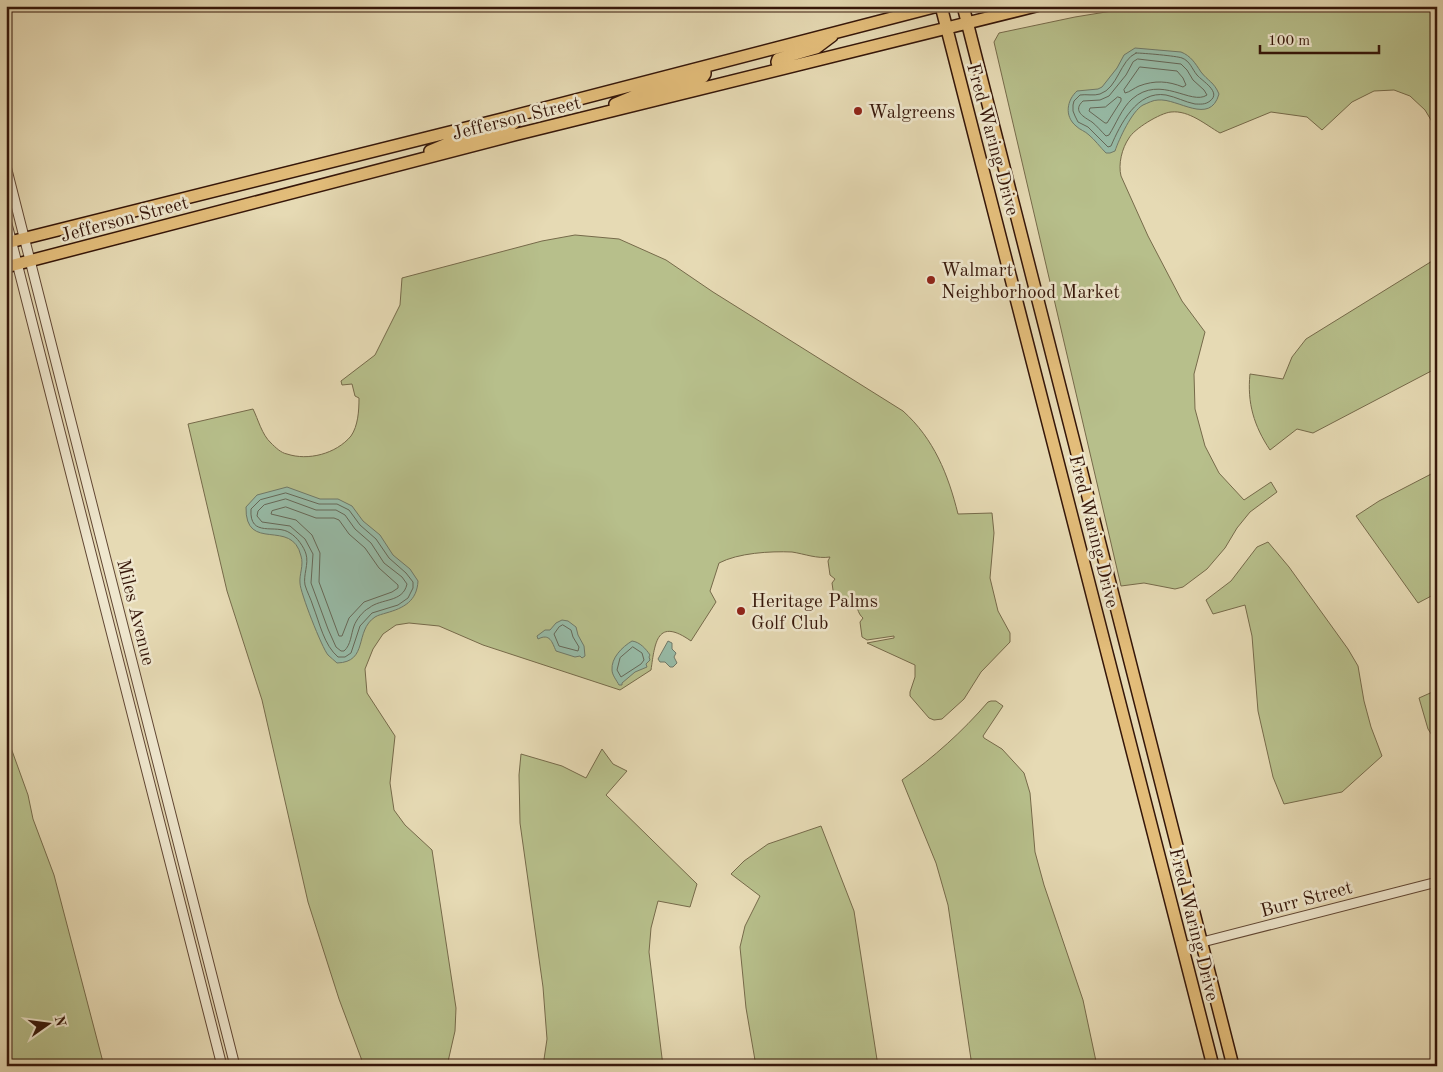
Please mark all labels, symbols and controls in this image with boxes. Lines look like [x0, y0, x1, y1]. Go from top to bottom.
scale bar [1260, 22, 1379, 54]
text: 100 m [1268, 34, 1310, 49]
street label: Fred Waring Drive [962, 61, 1021, 218]
street label: Jefferson Street [450, 94, 583, 145]
place label: Walgreens [868, 104, 955, 123]
marker: Walgreens [852, 105, 864, 117]
street label: Jefferson Street [59, 194, 191, 247]
place label: Walmart Neighborhood Market [941, 262, 1120, 303]
marker: Walmart Neighborhood Market [925, 274, 937, 286]
street label: Fred Waring Drive [1064, 453, 1121, 610]
street label: Miles Avenue [112, 558, 157, 668]
place label: Heritage Palms Golf Club [751, 593, 878, 634]
marker: Heritage Palms Golf Club [735, 605, 747, 617]
street label: Fred Waring Drive [1164, 846, 1221, 1003]
street label: Burr Street [1259, 879, 1355, 922]
north arrow [22, 1000, 72, 1050]
text: N [52, 1014, 68, 1028]

